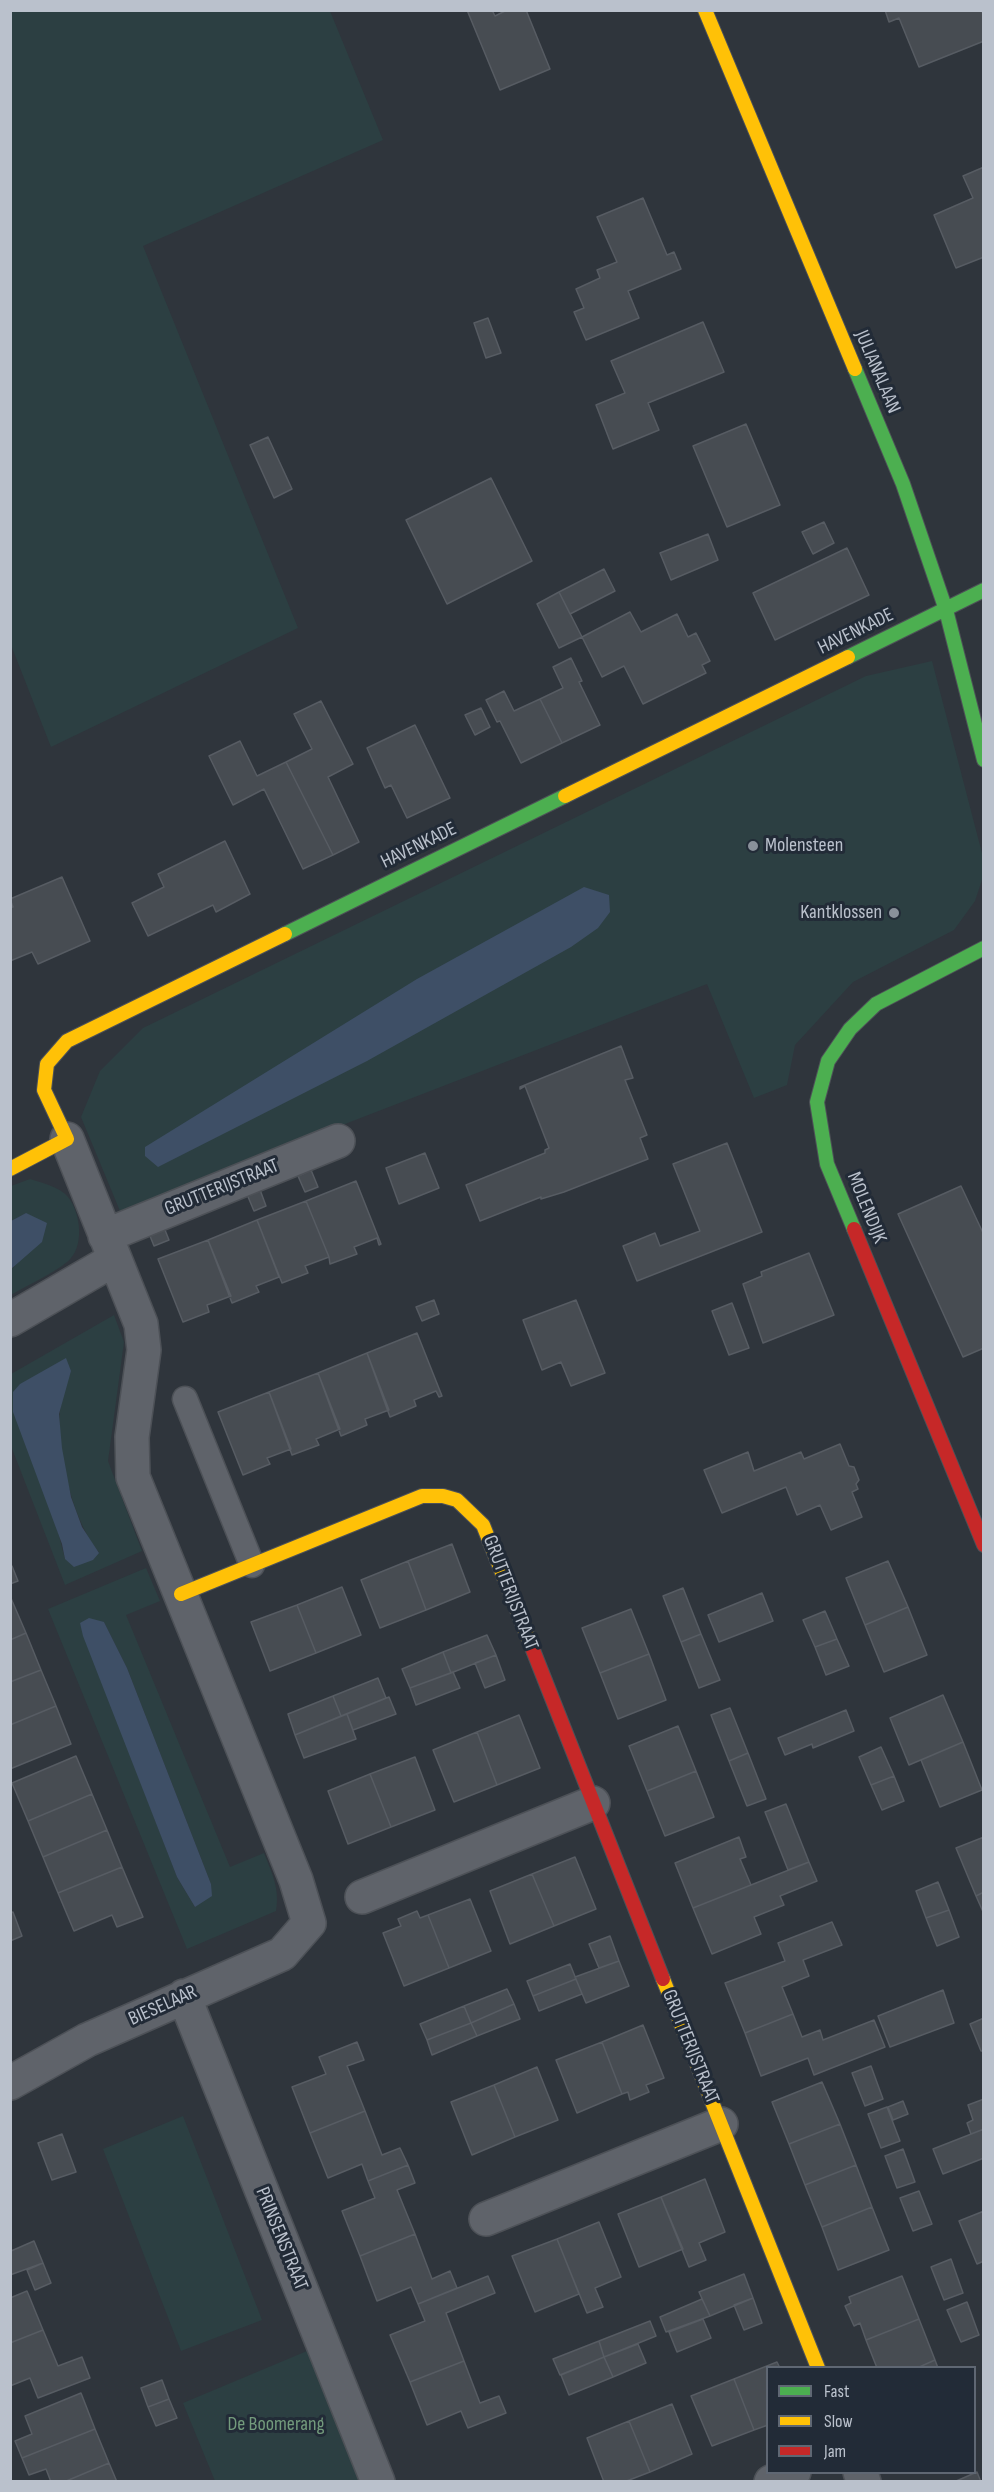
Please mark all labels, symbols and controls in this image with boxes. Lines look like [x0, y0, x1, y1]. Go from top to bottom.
street label: JULIANALAAN [849, 327, 905, 417]
street label: HAVENKADE [814, 603, 898, 661]
street label: HAVENKADE [377, 817, 461, 875]
place label: Molensteen [765, 834, 843, 858]
marker: Molensteen [746, 839, 760, 853]
place label: Kantklossen [800, 901, 882, 925]
marker: Kantklossen [887, 906, 901, 920]
street label: GRUTTERIJSTRAAT [161, 1154, 283, 1222]
street label: MOLENDIJK [841, 1169, 891, 1247]
street label: GRUTTERIJSTRAAT [477, 1532, 543, 1654]
street label: BIESELAAR [125, 1980, 201, 2032]
street label: GRUTTERIJSTRAAT [656, 1986, 724, 2108]
street label: PRINSENSTRAAT [249, 2184, 313, 2294]
legend [766, 2366, 976, 2474]
text: Fast [824, 2381, 849, 2402]
text: Slow [824, 2411, 853, 2432]
park label: De Boomerang [227, 2413, 325, 2437]
text: Jam [824, 2441, 846, 2462]

